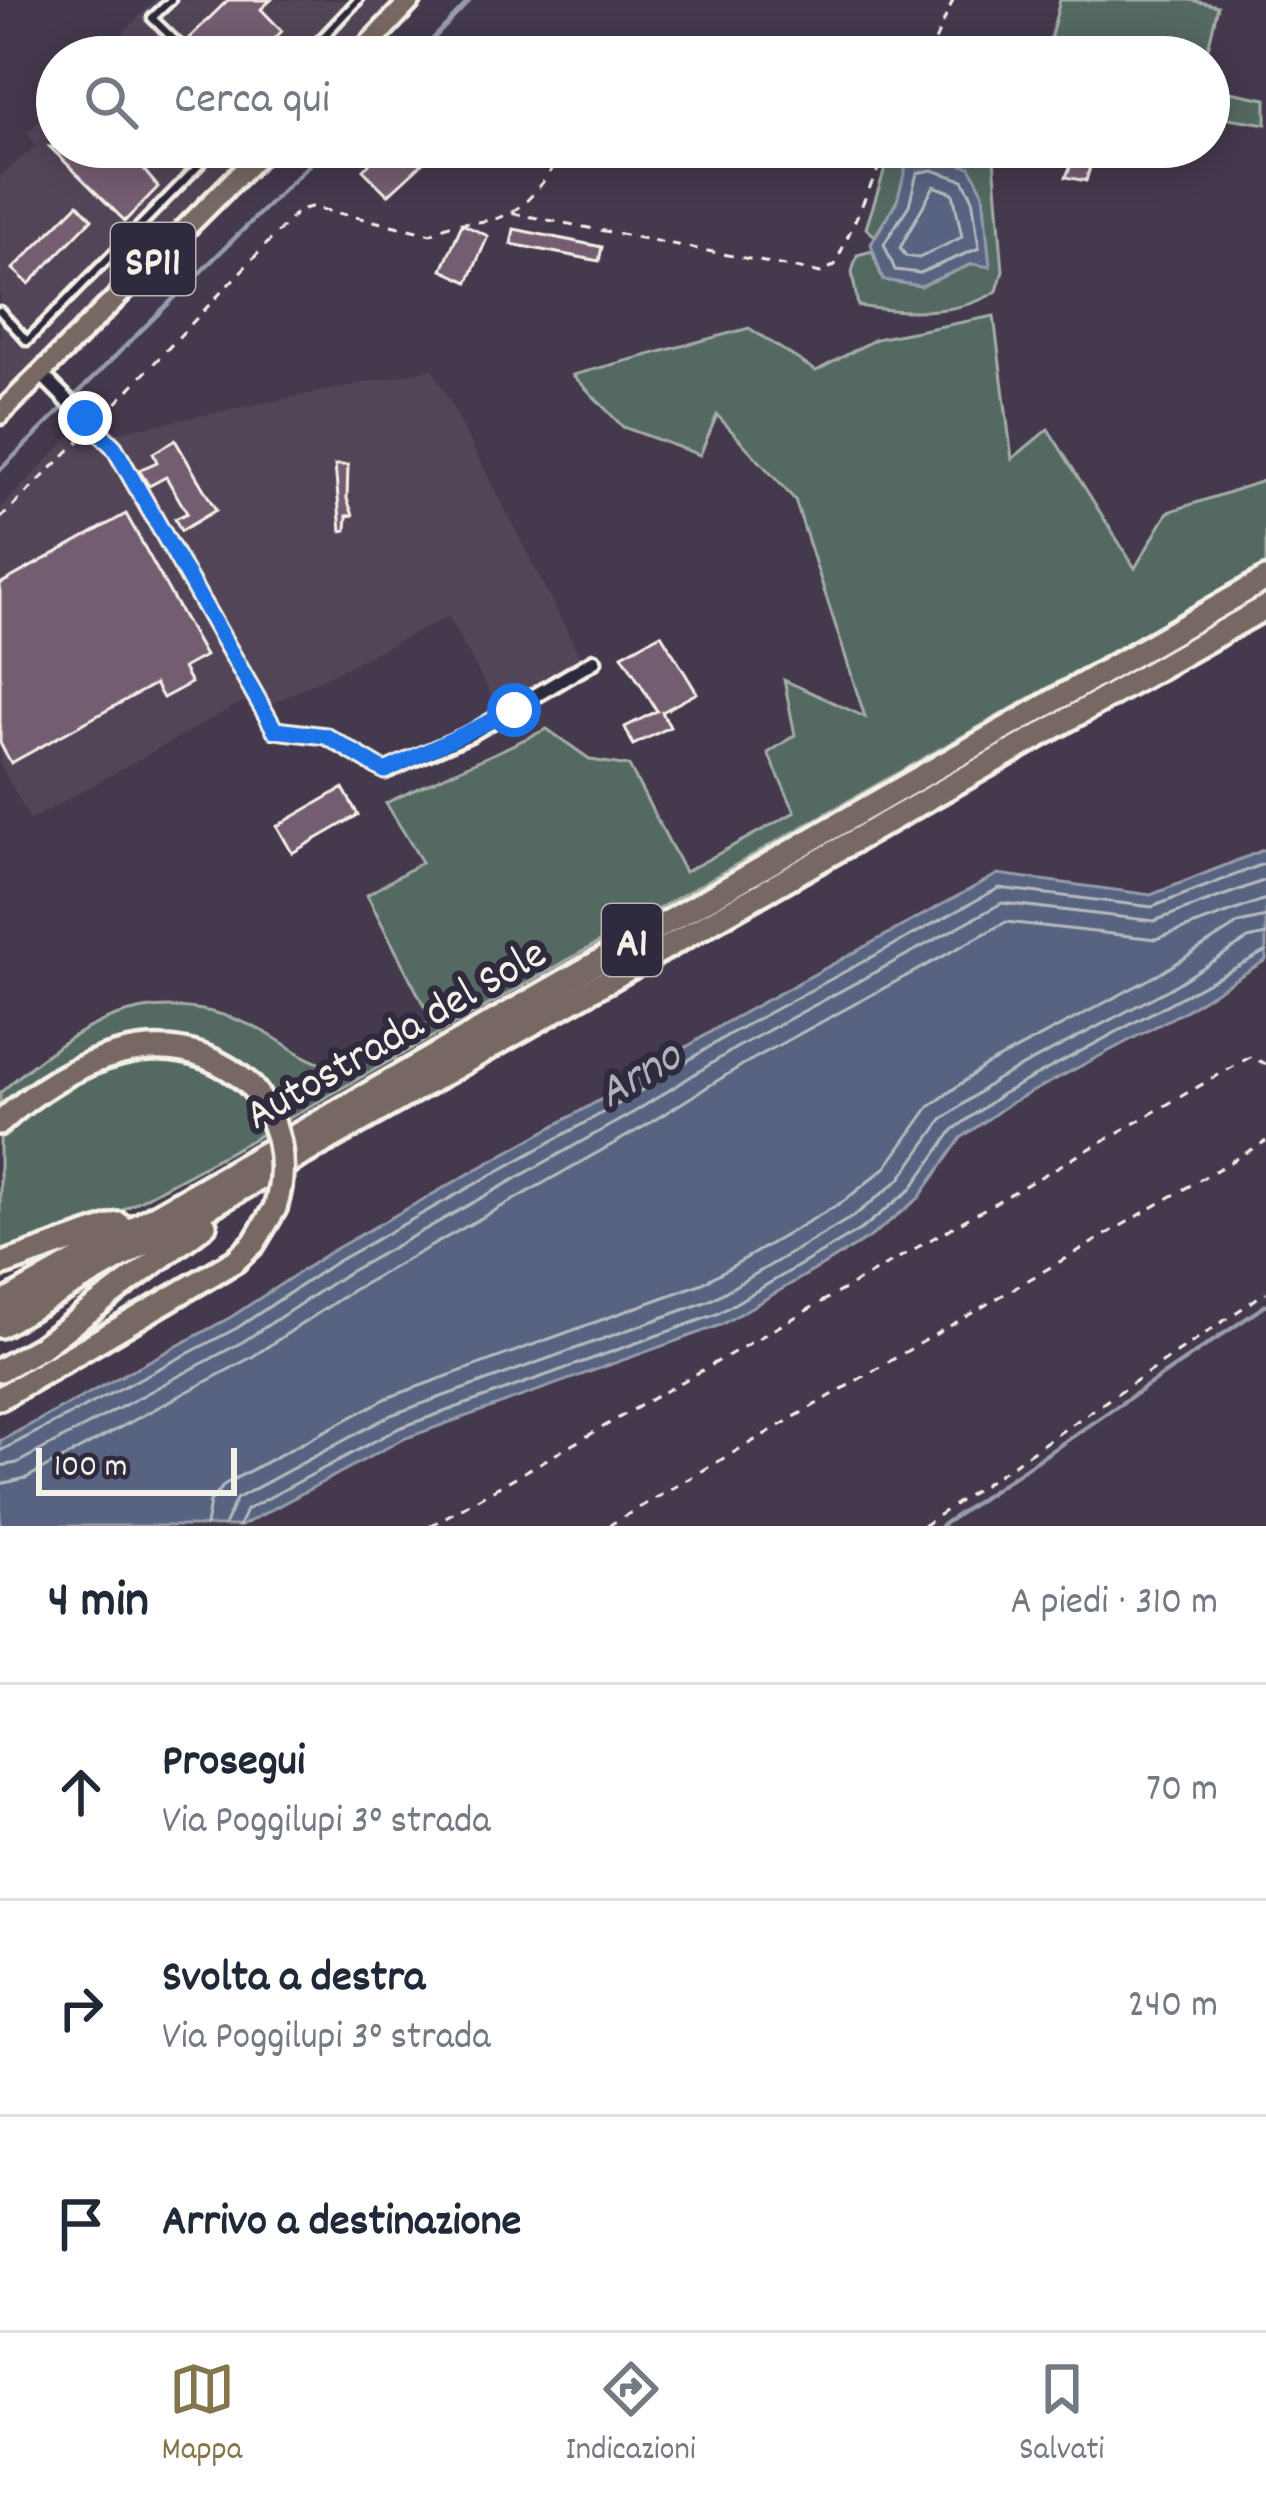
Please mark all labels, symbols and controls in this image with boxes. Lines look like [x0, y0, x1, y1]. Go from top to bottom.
search box [36, 36, 1230, 168]
icon: search [78, 69, 144, 135]
text: Cerca qui [174, 70, 330, 134]
road number: SP11 [111, 223, 195, 295]
route end [58, 391, 112, 445]
route start [487, 683, 541, 737]
road number: A1 [602, 904, 662, 976]
street label: Autostrada del Sole [235, 925, 560, 1149]
water label: Arno [586, 1024, 698, 1130]
scale bar [36, 1442, 237, 1495]
text: 100 m [54, 1445, 127, 1492]
text: 4 min [48, 1568, 149, 1640]
text: A piedi · 310 m [1010, 1577, 1218, 1632]
text: Prosegui [162, 1732, 305, 1796]
icon: ahead [48, 1759, 114, 1825]
text: 70 m [1146, 1764, 1218, 1819]
text: Via Poggilupi 3° strada [162, 1796, 491, 1851]
text: Svolta a destra [162, 1948, 425, 2012]
icon: right [48, 1975, 114, 2041]
text: 240 m [1128, 1980, 1218, 2035]
text: Via Poggilupi 3° strada [162, 2012, 491, 2067]
icon: arrive [48, 2191, 114, 2257]
text: Arrivo a destinazione [162, 2192, 521, 2256]
tab: Mappa [162, 2356, 242, 2475]
tab: Indicazioni [566, 2356, 696, 2475]
tab: Salvati [1019, 2356, 1104, 2475]

